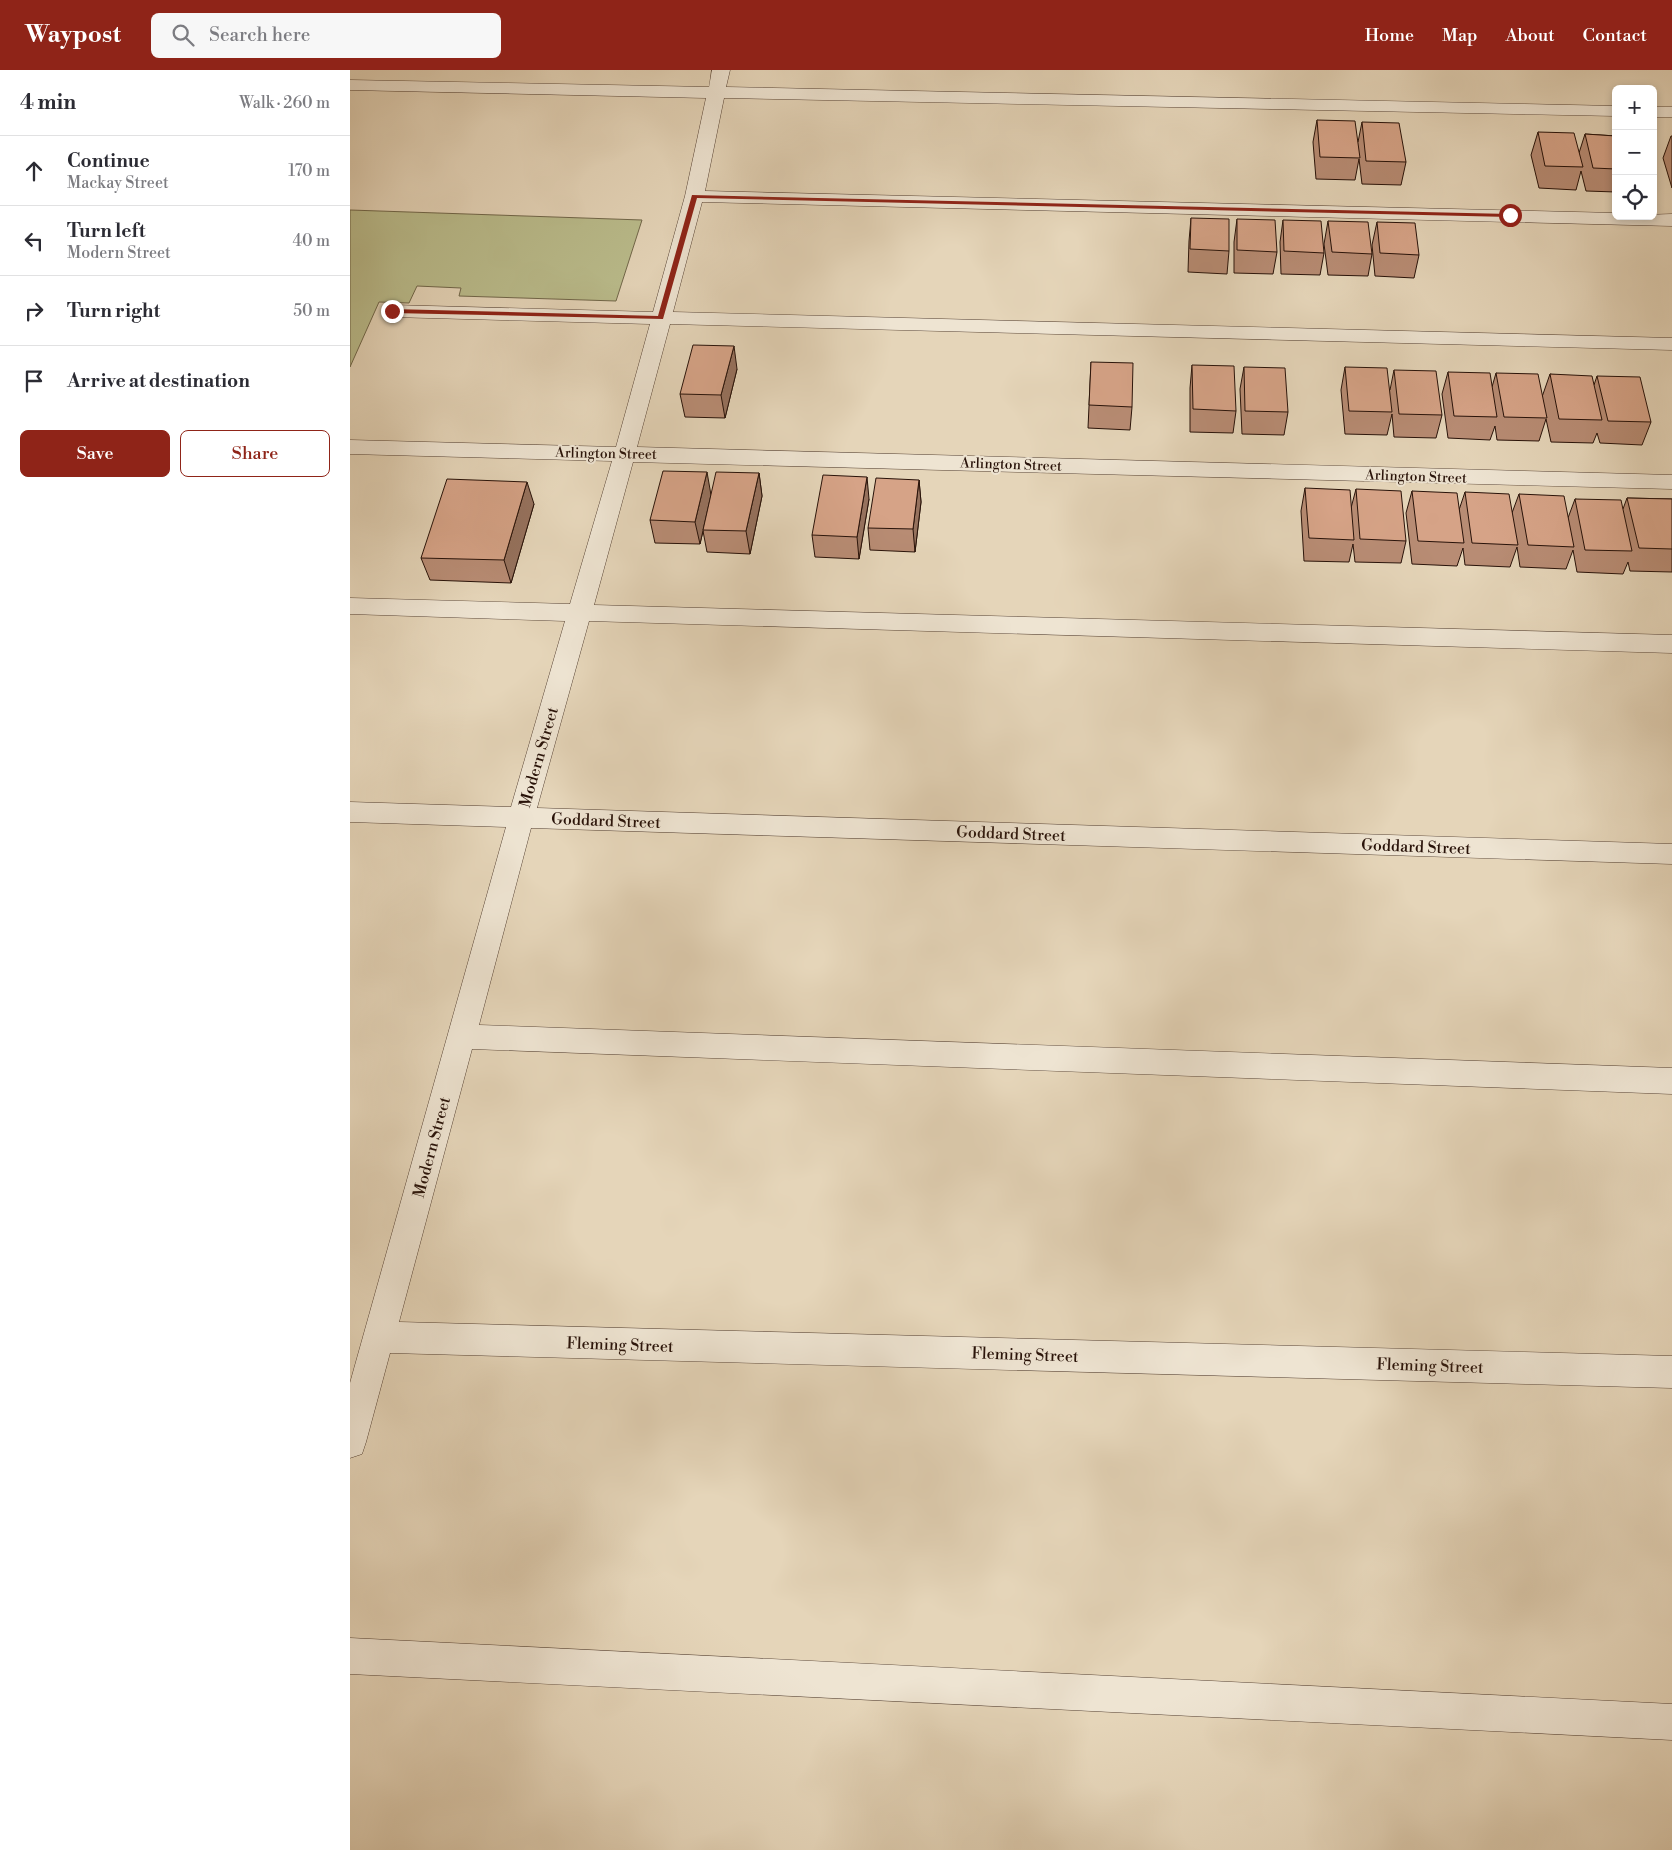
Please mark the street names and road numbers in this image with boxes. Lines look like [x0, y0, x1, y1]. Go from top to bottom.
street label: Arlington Street [554, 444, 657, 464]
street label: Arlington Street [959, 454, 1062, 476]
street label: Arlington Street [1364, 466, 1467, 488]
street label: Modern Street [515, 704, 563, 810]
street label: Goddard Street [551, 809, 661, 833]
street label: Goddard Street [956, 822, 1066, 846]
street label: Goddard Street [1361, 835, 1471, 859]
street label: Modern Street [409, 1094, 455, 1200]
street label: Fleming Street [566, 1333, 674, 1357]
street label: Fleming Street [971, 1343, 1079, 1367]
street label: Fleming Street [1376, 1354, 1484, 1378]

